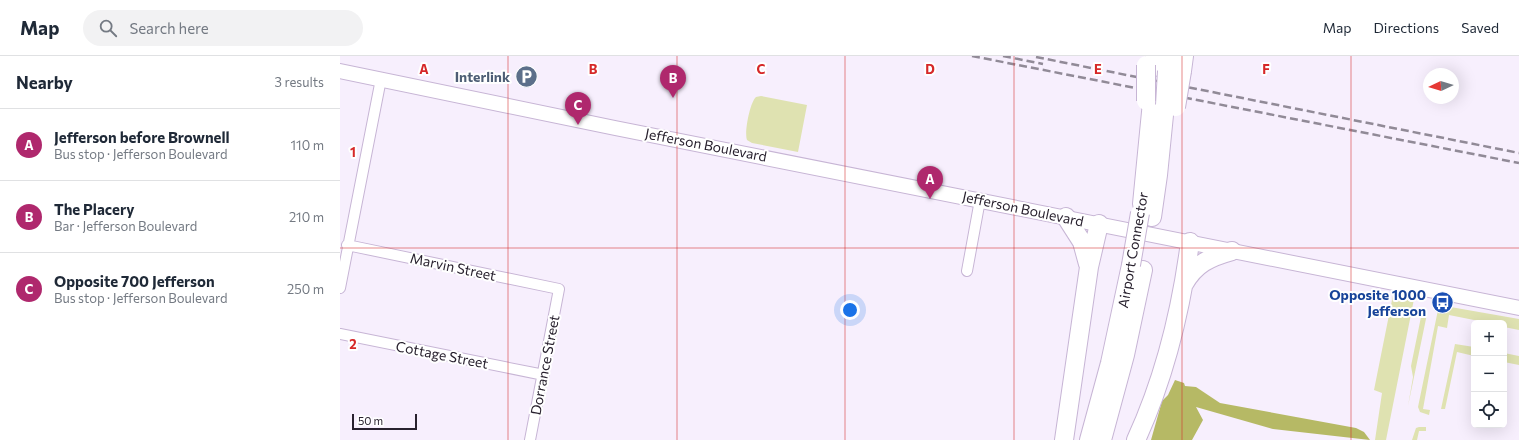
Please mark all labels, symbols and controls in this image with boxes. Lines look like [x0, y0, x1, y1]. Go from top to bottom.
search box [83, 10, 363, 46]
text: Map [20, 16, 59, 39]
icon: search [97, 17, 119, 39]
text: Search here [129, 19, 209, 37]
text: Map [1323, 19, 1352, 36]
text: Directions [1374, 19, 1439, 36]
text: Saved [1461, 19, 1499, 36]
text: A [419, 61, 429, 77]
text: B [589, 61, 598, 77]
text: C [757, 61, 766, 77]
text: D [925, 61, 935, 77]
text: E [1094, 61, 1102, 77]
text: F [1262, 61, 1270, 77]
parking icon: Interlink [513, 64, 539, 90]
pin: B [660, 65, 686, 98]
place label: Interlink [455, 68, 510, 85]
north arrow [1423, 68, 1459, 104]
text: Nearby [16, 72, 73, 93]
text: 3 results [275, 74, 324, 90]
pin: C [565, 92, 591, 125]
street label: Jefferson Boulevard [644, 124, 768, 165]
text: Jefferson before Brownell [54, 128, 230, 146]
text: A [24, 137, 34, 153]
text: 110 m [291, 137, 324, 153]
text: 1 [350, 144, 356, 160]
text: Bus stop · Jefferson Boulevard [54, 146, 228, 162]
pin: A [917, 166, 943, 199]
street label: Jefferson Boulevard [961, 187, 1085, 230]
street label: Airport Connector [1114, 190, 1151, 309]
text: The Placery [54, 200, 134, 218]
text: B [25, 209, 33, 225]
text: 210 m [289, 209, 324, 225]
text: Bar · Jefferson Boulevard [54, 218, 197, 234]
street label: Marvin Street [409, 249, 498, 284]
text: Opposite 700 Jefferson [54, 272, 215, 290]
text: C [25, 281, 33, 297]
text: 250 m [287, 281, 324, 297]
place label: Opposite 1000 Jefferson [1329, 286, 1426, 319]
text: Bus stop · Jefferson Boulevard [54, 290, 228, 306]
bus stop icon: Opposite 1000 Jefferson [1429, 290, 1455, 316]
your location [840, 300, 860, 320]
street label: Dorrance Street [526, 313, 563, 416]
map controls [1471, 320, 1507, 428]
button: + [1471, 320, 1507, 356]
text: 2 [349, 336, 357, 352]
street label: Cottage Street [394, 337, 490, 372]
button: − [1471, 356, 1507, 392]
button: locate [1471, 392, 1507, 428]
scale bar [352, 412, 417, 431]
text: 50 m [358, 414, 383, 427]

